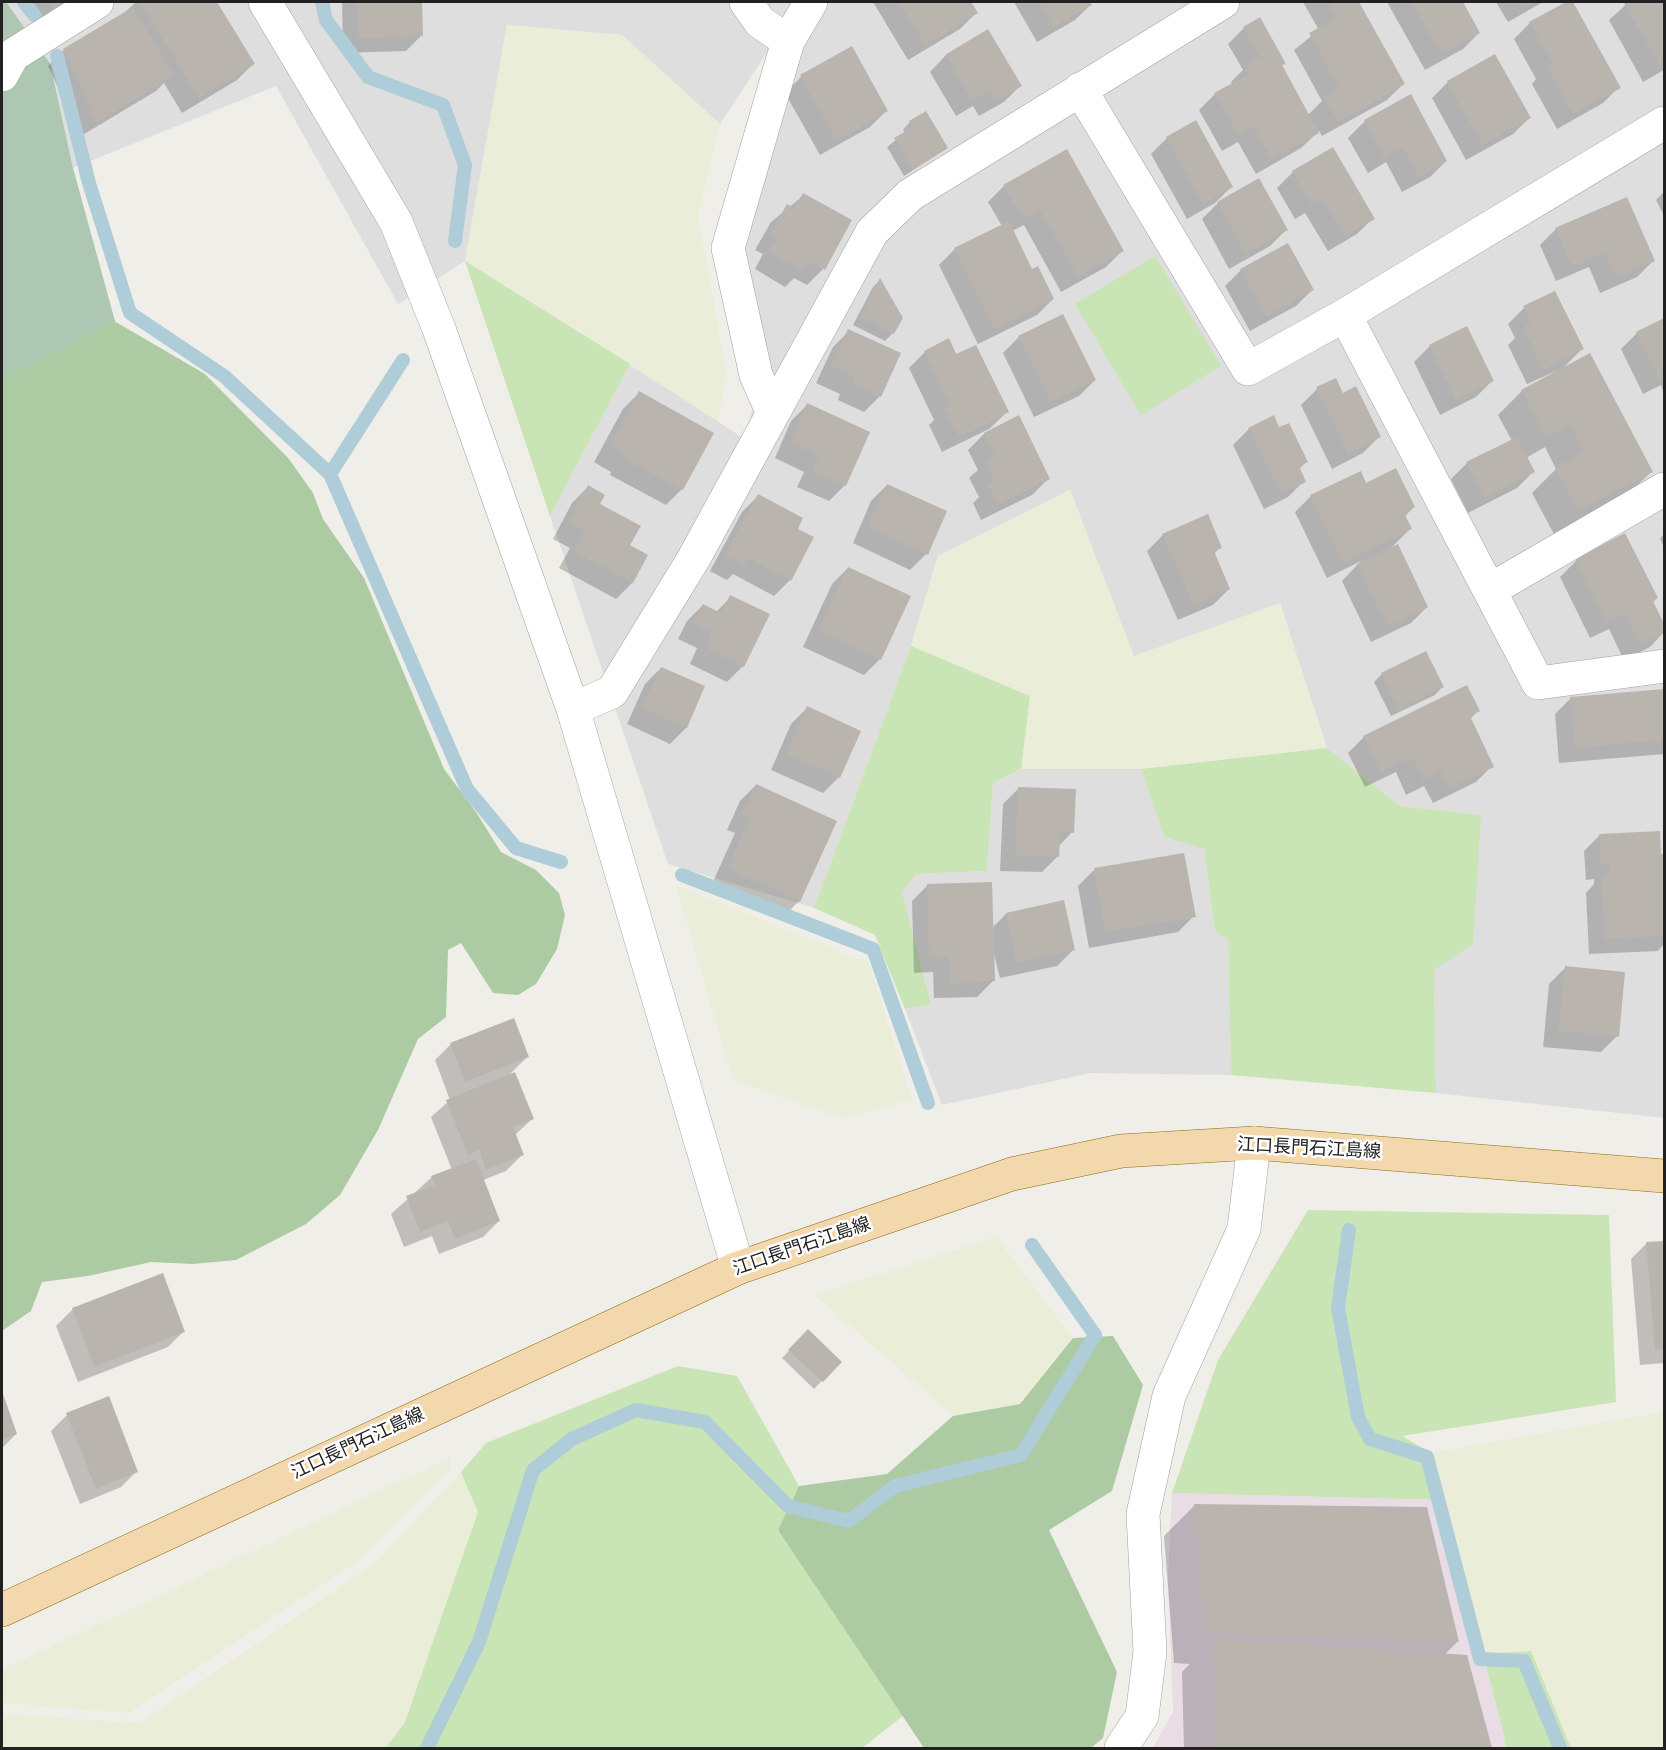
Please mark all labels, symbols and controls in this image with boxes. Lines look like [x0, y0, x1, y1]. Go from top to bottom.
street label: 江口長門石江島線 [1237, 1134, 1381, 1164]
street label: 江口長門石江島線 [730, 1213, 874, 1281]
street label: 江口長門石江島線 [288, 1404, 428, 1484]

